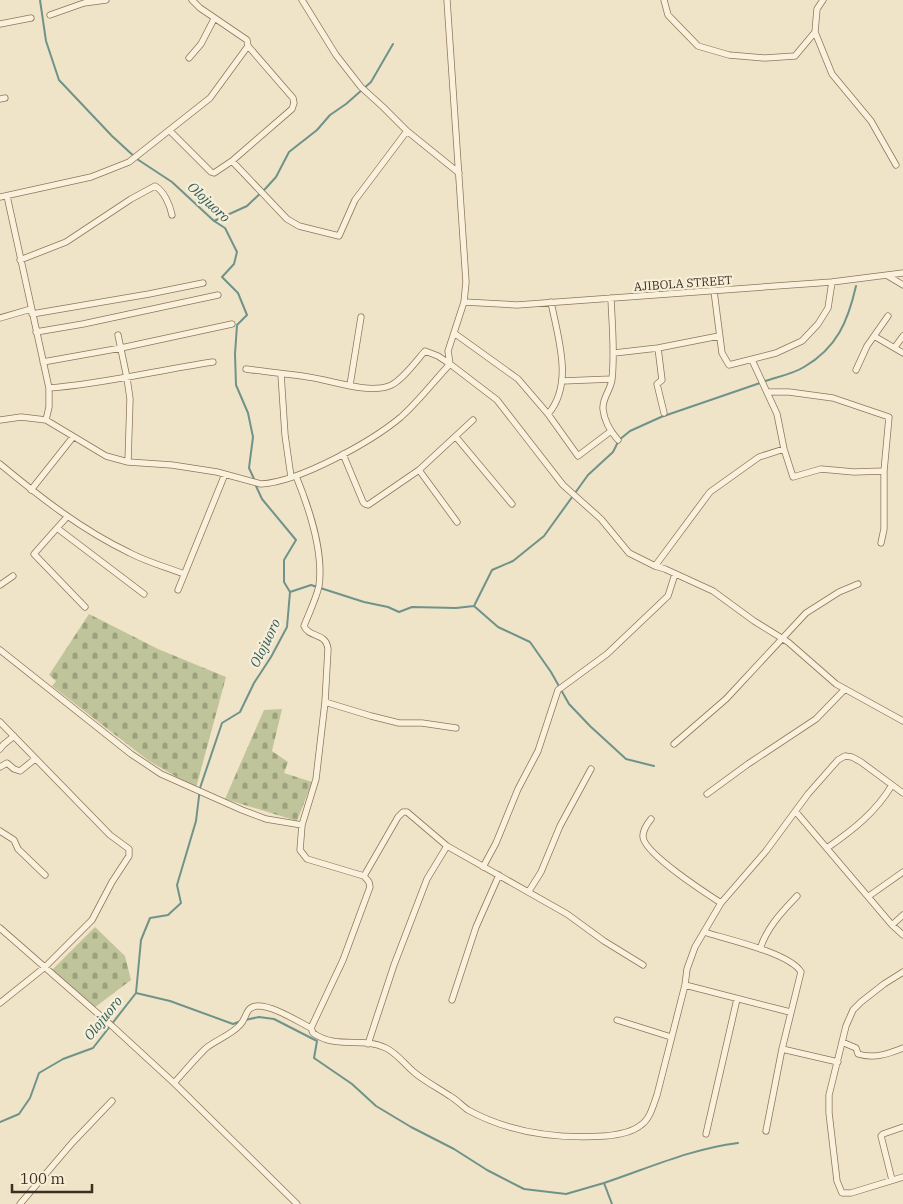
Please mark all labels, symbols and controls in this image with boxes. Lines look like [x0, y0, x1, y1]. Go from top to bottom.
water label: Olojuoro [184, 178, 234, 226]
street label: AJIBOLA STREET [633, 272, 733, 294]
water label: Olojuoro [246, 616, 284, 670]
water label: Olojuoro [80, 992, 126, 1044]
scale bar [12, 1162, 92, 1194]
text: 100 m [20, 1169, 65, 1188]

